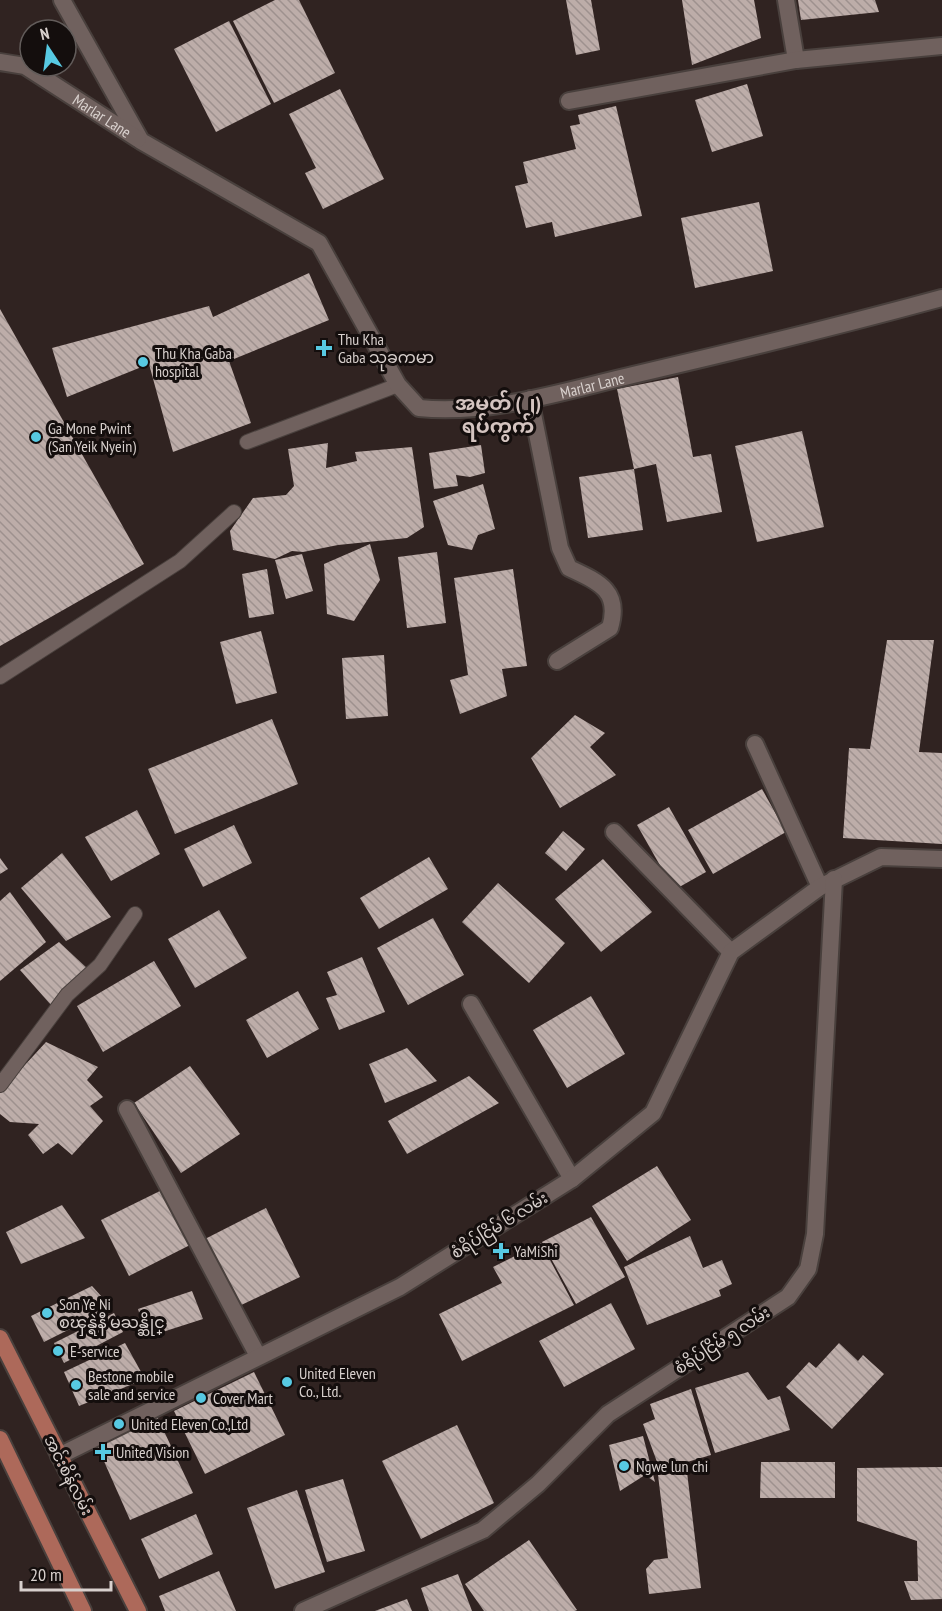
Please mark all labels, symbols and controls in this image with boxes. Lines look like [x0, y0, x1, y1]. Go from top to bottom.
north arrow [18, 18, 78, 78]
text: N [38, 23, 51, 44]
street label: Marlar Lane [69, 90, 135, 142]
place label: Thu Kha Gaba သုခကမာ [338, 329, 434, 372]
marker: Thu Kha Gaba သုခကမာ [315, 339, 333, 357]
place label: Thu Kha Gaba hospital [155, 343, 232, 381]
marker: Thu Kha Gaba hospital [136, 355, 150, 369]
street label: Marlar Lane [558, 367, 626, 403]
district label: အမှတ် (၂) ရပ်ကွက် [455, 390, 541, 442]
place label: Ga Mone Pwint (San Yeik Nyein) [48, 418, 136, 456]
marker: Ga Mone Pwint (San Yeik Nyein) [29, 430, 43, 444]
street label: စံရိပ်ငြိမ် ၆ လမ်း [446, 1186, 553, 1266]
place label: YaMiShi [514, 1241, 558, 1261]
marker: YaMiShi [492, 1242, 510, 1260]
place label: Son Ye Ni စၾန္ရဲနီ မႀန္ဆိုင္ [59, 1294, 165, 1336]
street label: စံရိပ်ငြိမ် ၅ လမ်း [670, 1301, 776, 1382]
marker: Son Ye Ni စၾန္ရဲနီ မႀန္ဆိုင္ [40, 1306, 54, 1320]
place label: E-service [70, 1341, 120, 1361]
marker: E-service [51, 1344, 65, 1358]
place label: United Eleven Co., Ltd. [299, 1363, 376, 1401]
place label: Bestone mobile sale and service [88, 1366, 175, 1404]
marker: United Eleven Co., Ltd. [280, 1375, 294, 1389]
marker: Bestone mobile sale and service [69, 1378, 83, 1392]
place label: Cover Mart [213, 1388, 274, 1408]
marker: Cover Mart [194, 1391, 208, 1405]
place label: United Eleven Co.,Ltd [131, 1414, 248, 1434]
marker: United Eleven Co.,Ltd [112, 1417, 126, 1431]
street label: အင်းစိန်လမ်း [37, 1431, 99, 1520]
place label: United Vision [116, 1442, 189, 1462]
marker: United Vision [94, 1443, 112, 1461]
place label: Ngwe lun chi [636, 1456, 708, 1476]
marker: Ngwe lun chi [617, 1459, 631, 1473]
scale bar [21, 1554, 111, 1592]
text: 20 m [30, 1563, 62, 1586]

